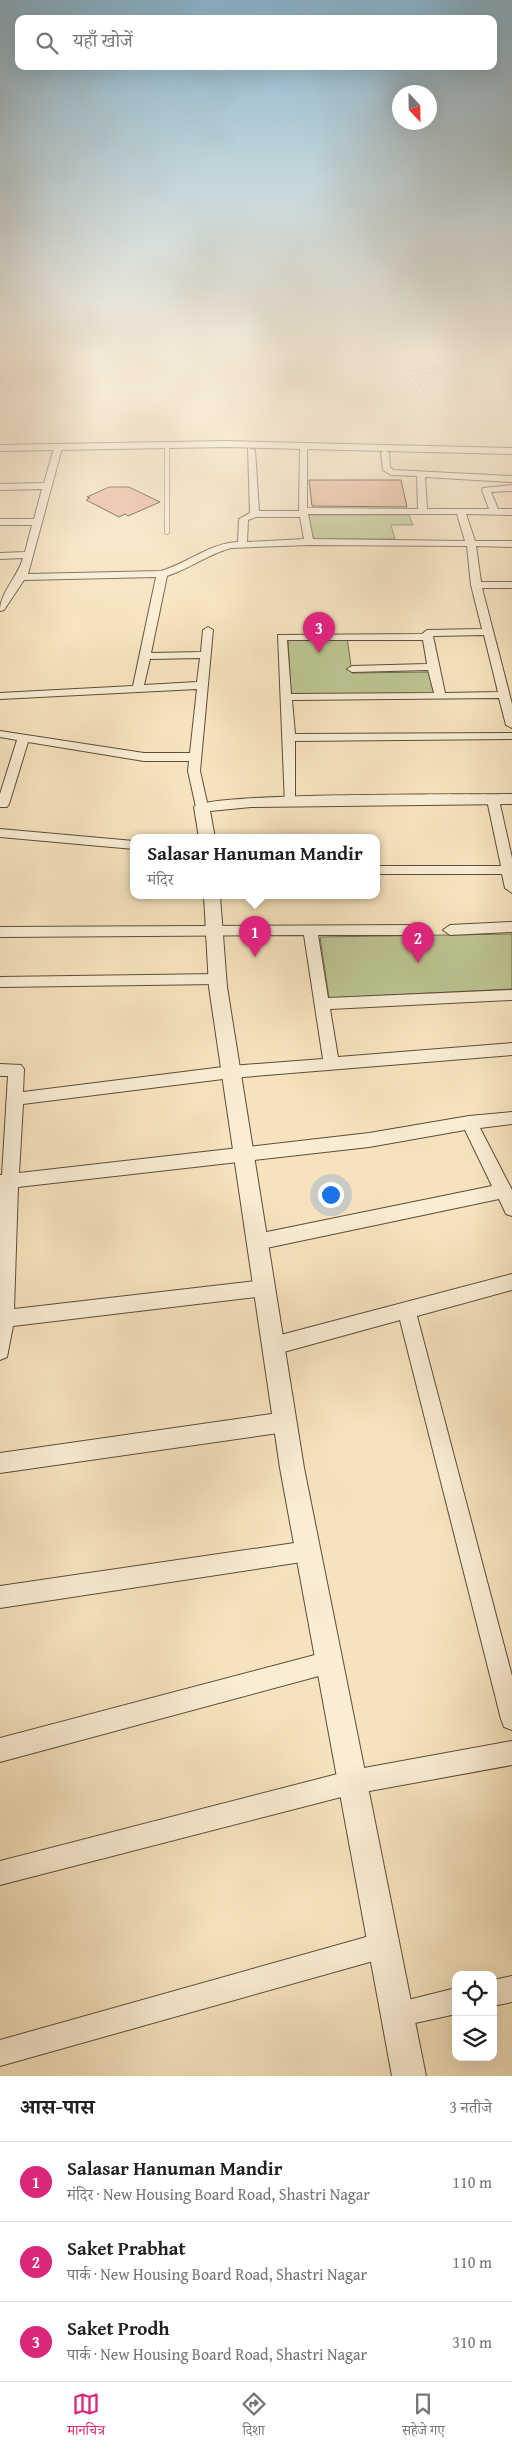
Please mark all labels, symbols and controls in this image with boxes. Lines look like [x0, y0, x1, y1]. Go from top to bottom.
search box [15, 15, 497, 70]
text: यहाँ खोजें [73, 26, 133, 54]
icon: search [33, 29, 61, 57]
north arrow [392, 85, 437, 130]
pin: 3 [303, 612, 335, 653]
popup [130, 834, 380, 899]
text: Salasar Hanuman Mandir [147, 839, 363, 867]
text: मंदिर [147, 867, 174, 891]
pin: 1 [239, 916, 271, 957]
pin: 2 [402, 922, 434, 963]
your location [318, 1182, 344, 1208]
map controls [452, 1971, 497, 2061]
button: locate [452, 1971, 497, 2016]
button: layers [452, 2016, 497, 2061]
text: आस-पास [20, 2091, 94, 2122]
text: 3 नतीजे [449, 2095, 492, 2119]
text: Salasar Hanuman Mandir [67, 2154, 282, 2182]
text: 1 [32, 2170, 40, 2194]
text: 110 m [452, 2170, 492, 2194]
text: मंदिर · New Housing Board Road, Shastri Nagar [67, 2182, 370, 2206]
text: Saket Prabhat [67, 2234, 186, 2262]
text: 2 [32, 2250, 40, 2274]
text: 110 m [452, 2250, 492, 2274]
text: पार्क · New Housing Board Road, Shastri Nagar [67, 2262, 367, 2286]
text: Saket Prodh [67, 2314, 170, 2342]
text: 3 [32, 2330, 40, 2354]
text: 310 m [452, 2330, 492, 2354]
text: पार्क · New Housing Board Road, Shastri Nagar [67, 2342, 367, 2366]
tab: मानचित्र [67, 2390, 105, 2444]
tab: दिशा [240, 2390, 268, 2444]
tab: सहेजे गए [402, 2390, 445, 2444]

